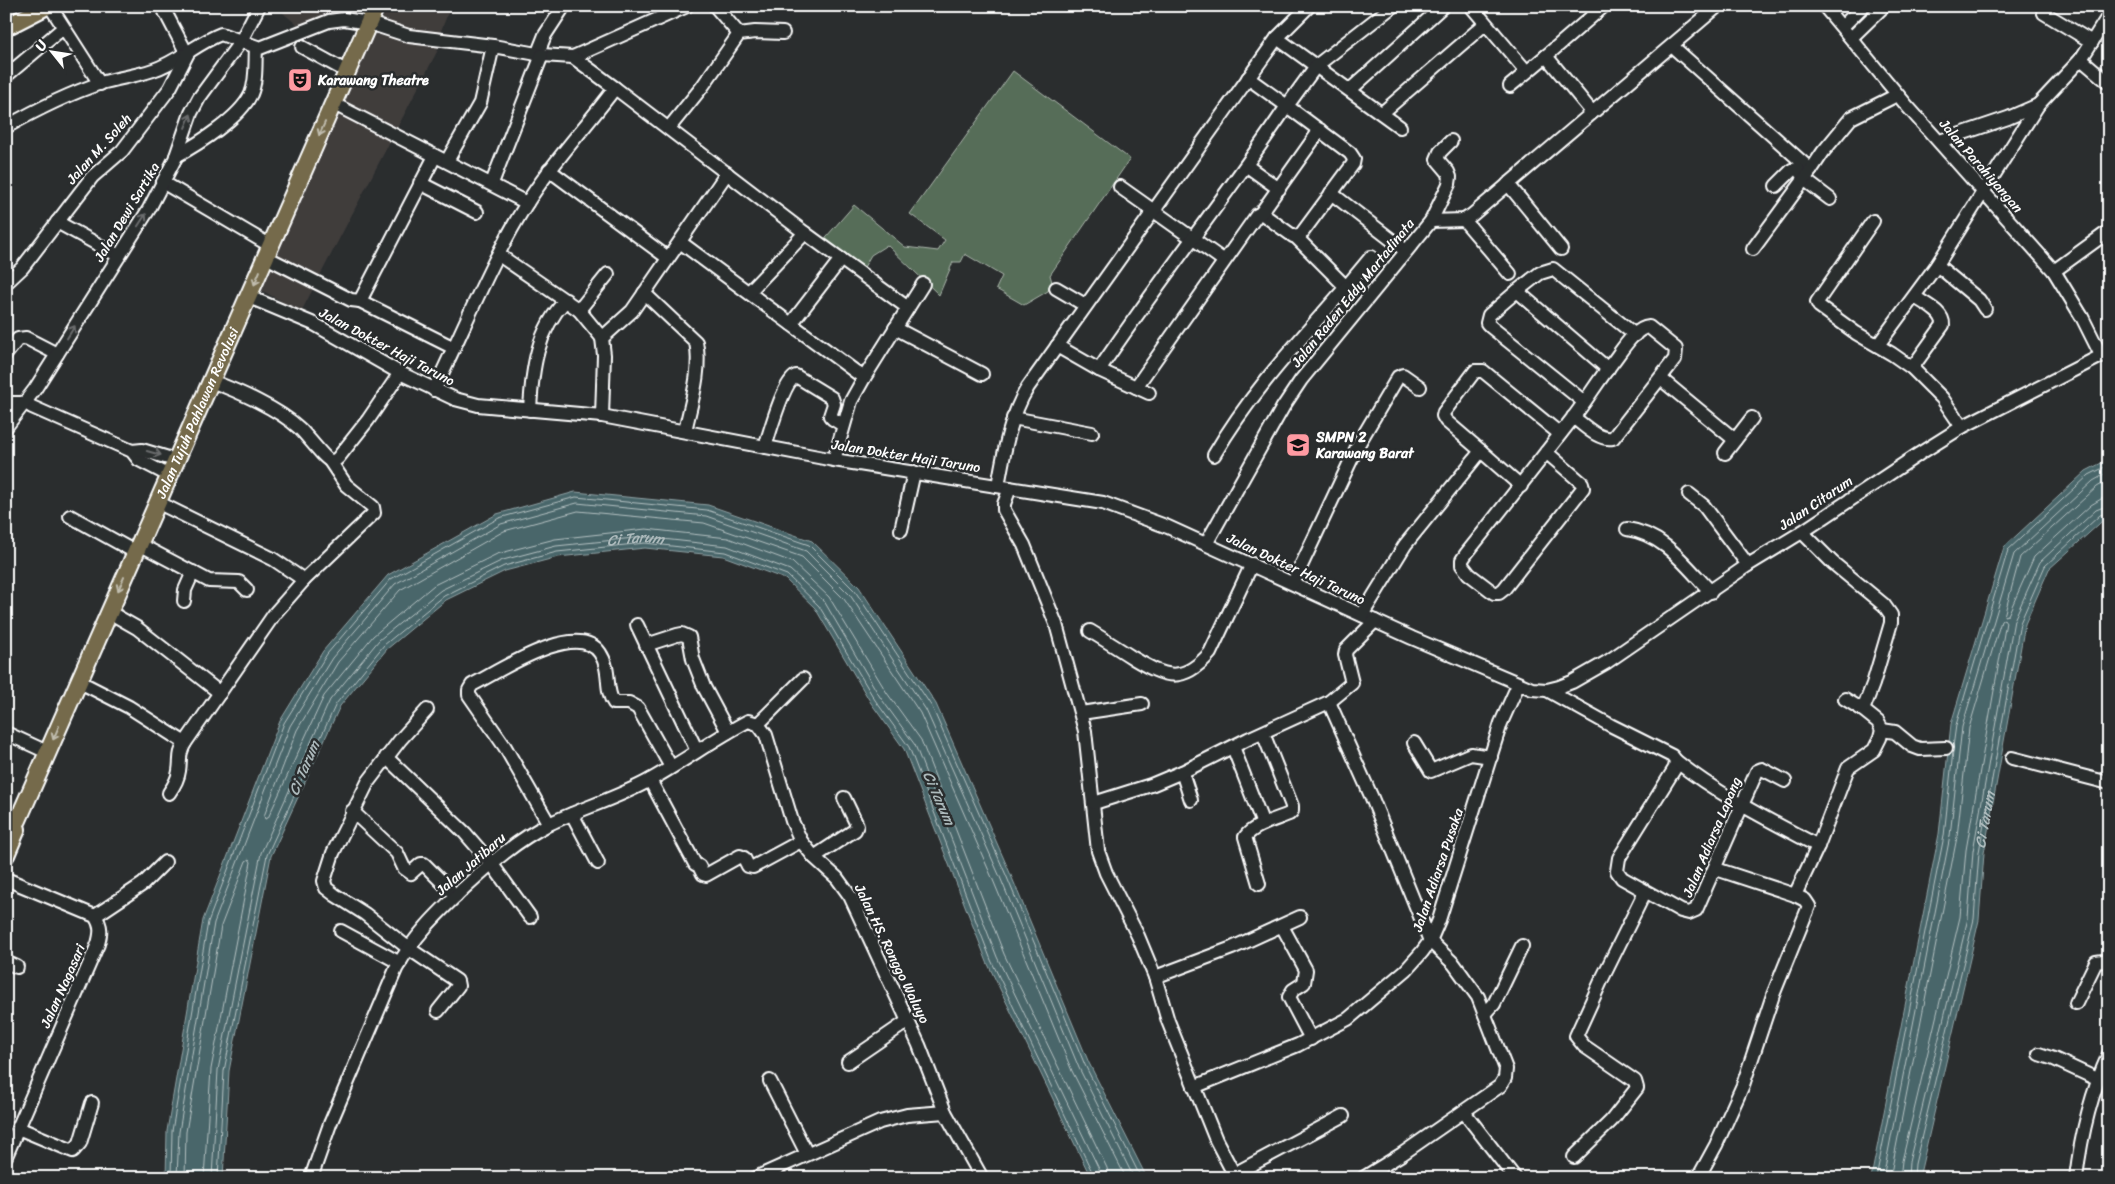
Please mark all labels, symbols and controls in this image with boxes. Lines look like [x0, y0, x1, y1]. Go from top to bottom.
north arrow [28, 28, 78, 78]
text: U [28, 35, 55, 56]
theatre icon: Karawang Theatre [287, 67, 313, 93]
place label: Karawang Theatre [317, 68, 429, 93]
street label: Jalan M. Soleh [59, 108, 138, 191]
street label: Jalan Parahiyangan [1932, 112, 2030, 219]
one-way arrow [184, 114, 193, 129]
one-way arrow [317, 121, 327, 136]
street label: Jalan Dewi Sartika [87, 157, 167, 268]
street label: Jalan Raden Eddy Martadinata [1284, 212, 1422, 374]
one-way arrow [138, 213, 148, 227]
one-way arrow [252, 270, 262, 285]
street label: Jalan Dokter Haji Taruno [314, 300, 459, 393]
street label: Jalan Tujuh Pahlawan Revolusi [148, 322, 246, 503]
one-way arrow [66, 325, 76, 339]
place label: SMPN 2 Karawang Barat [1315, 425, 1415, 466]
street label: Jalan Dokter Haji Taruno [829, 432, 982, 480]
school or university icon: SMPN 2 Karawang Barat [1285, 432, 1311, 458]
one-way arrow [145, 449, 161, 458]
street label: Jalan Citarum [1773, 469, 1858, 538]
water label: Ci Tarum [606, 524, 667, 554]
street label: Jalan Dokter Haji Taruno [1222, 525, 1370, 612]
one-way arrow [116, 576, 126, 591]
one-way arrow [50, 725, 60, 740]
water label: Ci Tarum [281, 735, 328, 799]
water label: Ci Tarum [915, 767, 963, 831]
street label: Jalan Adiarsa Lapang [1675, 773, 1749, 902]
water label: Ci Tarum [1967, 788, 2003, 850]
street label: Jalan Adiarsa Pusaka [1405, 804, 1471, 936]
street label: Jalan Jatibaru [429, 826, 512, 903]
street label: Jalan HS. Ronggo Waluyo [847, 879, 937, 1028]
street label: Jalan Nagasari [33, 939, 93, 1033]

